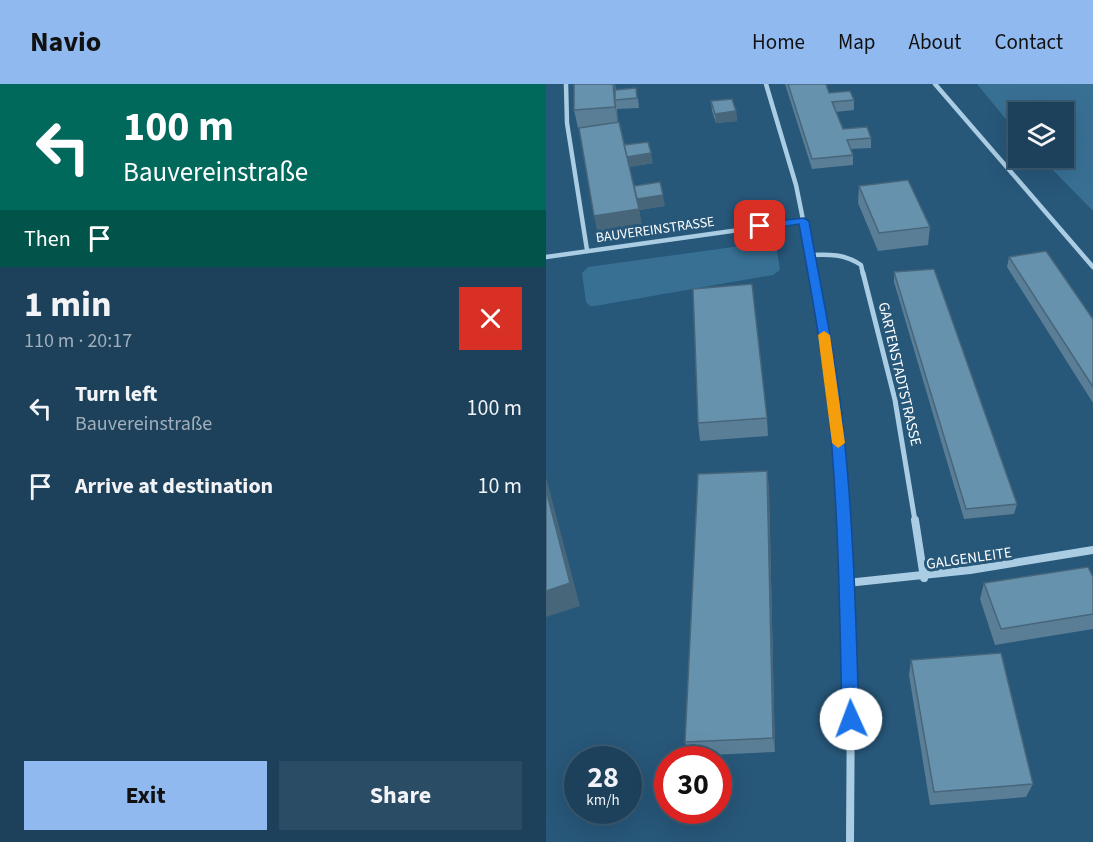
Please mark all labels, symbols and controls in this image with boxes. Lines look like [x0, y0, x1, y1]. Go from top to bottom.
text: Navio [30, 22, 101, 62]
text: Home [752, 27, 805, 57]
text: Map [838, 27, 876, 57]
text: About [909, 27, 961, 57]
text: Contact [994, 27, 1063, 57]
text: 100 m [123, 97, 234, 157]
map controls [1008, 102, 1074, 168]
button: layers [1008, 102, 1074, 168]
icon: left [24, 108, 102, 186]
text: Bauvereinstraße [123, 153, 308, 192]
pin [734, 200, 785, 251]
icon: arrive [743, 209, 776, 242]
street label: BAUVEREINSTRASSE [595, 212, 716, 248]
icon: arrive [83, 222, 116, 255]
text: Then [24, 223, 71, 255]
text: 1 min [24, 279, 112, 330]
button: close [459, 287, 522, 350]
street label: GARTENSTADTSTRASSE [873, 300, 926, 448]
text: 110 m · 20:17 [24, 327, 132, 355]
text: Turn left [75, 378, 157, 410]
icon: left [24, 392, 57, 425]
text: 100 m [467, 392, 522, 424]
text: Bauvereinstraße [75, 410, 212, 438]
icon: arrive [24, 470, 57, 503]
text: Arrive at destination [75, 470, 273, 502]
text: 10 m [477, 470, 522, 502]
street label: GALGENLEITE [925, 542, 1013, 575]
position arrow [819, 687, 883, 751]
speed limit sign: 30 [654, 746, 732, 824]
text: 28 [587, 756, 619, 799]
button: Exit [24, 761, 267, 830]
button: Share [279, 761, 522, 830]
text: km/h [586, 790, 620, 811]

